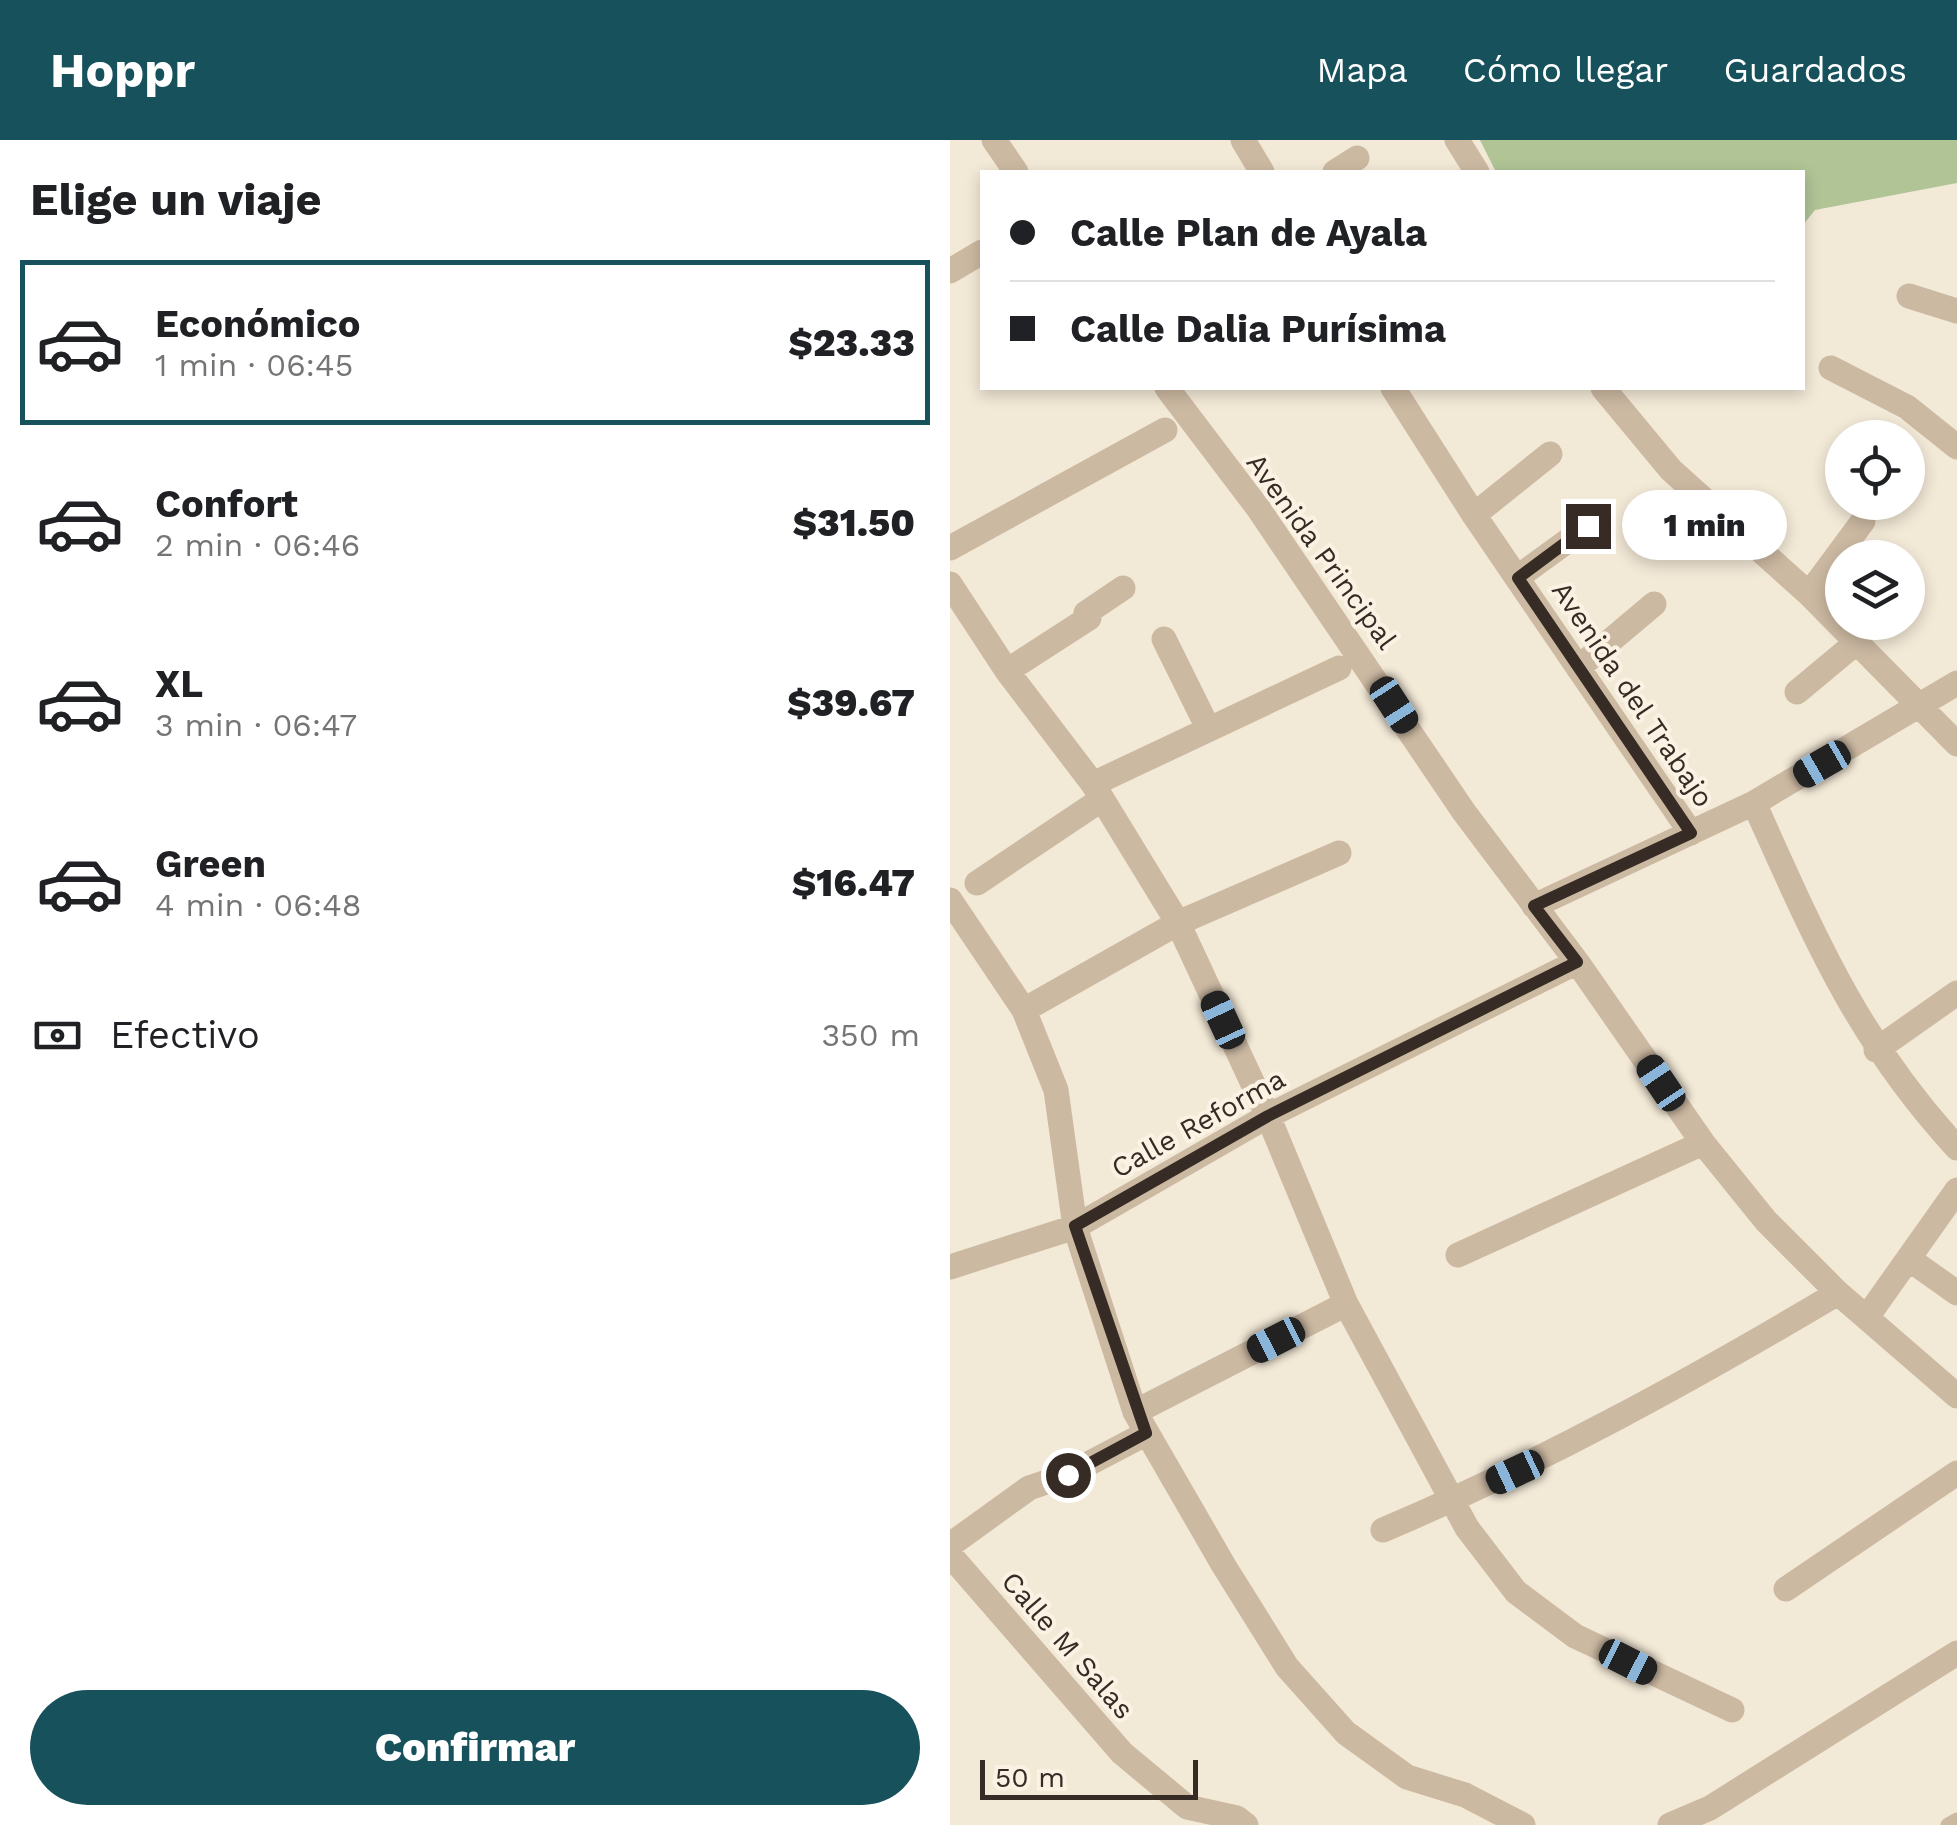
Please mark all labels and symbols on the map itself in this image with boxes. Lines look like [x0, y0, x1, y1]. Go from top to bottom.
street label: Avenida Principal [1240, 447, 1404, 656]
callout: 1 min [1623, 491, 1788, 561]
route end [1566, 504, 1611, 549]
street label: Avenida del Trabajo [1545, 575, 1720, 813]
car [1365, 672, 1423, 738]
car [1789, 736, 1855, 792]
car [1197, 986, 1249, 1054]
car [1632, 1050, 1690, 1116]
street label: Calle Reforma [1106, 1062, 1291, 1185]
car [1242, 1313, 1310, 1367]
car [1481, 1446, 1549, 1498]
route start [1046, 1453, 1091, 1498]
street label: Calle M Salas [995, 1565, 1140, 1726]
car [1594, 1635, 1662, 1689]
scale bar [980, 1755, 1198, 1800]

